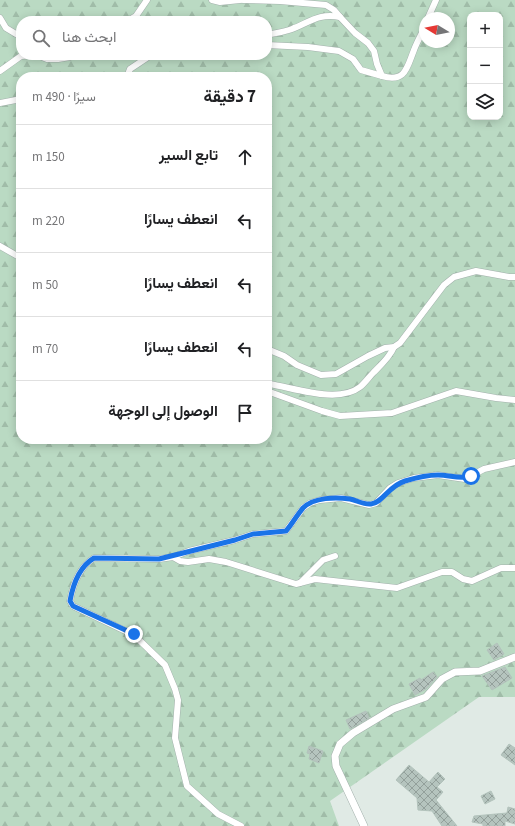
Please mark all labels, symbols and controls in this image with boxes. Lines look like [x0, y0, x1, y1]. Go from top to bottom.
north arrow [419, 12, 455, 48]
map controls [467, 12, 503, 120]
button: + [467, 12, 503, 48]
search box [16, 16, 272, 60]
icon: search [30, 27, 52, 49]
text: ابحث هنا [62, 27, 116, 48]
button: − [467, 48, 503, 84]
button: layers [467, 84, 503, 120]
text: 7 دقيقة [204, 85, 256, 109]
text: سيرًا · 490 m [32, 88, 96, 106]
text: تابع السير [159, 145, 218, 166]
icon: ahead [234, 146, 256, 168]
text: 150 m [32, 148, 65, 166]
text: انعطف يسارًا [144, 209, 218, 230]
icon: left [234, 210, 256, 232]
text: 220 m [32, 212, 65, 230]
text: انعطف يسارًا [144, 273, 218, 294]
icon: left [234, 274, 256, 296]
text: 50 m [32, 276, 58, 294]
text: انعطف يسارًا [144, 337, 218, 358]
icon: left [234, 338, 256, 360]
text: 70 m [32, 340, 58, 358]
text: الوصول إلى الوجهة [108, 401, 218, 422]
icon: arrive [234, 402, 256, 424]
route start [462, 467, 480, 485]
route end [125, 625, 143, 643]

